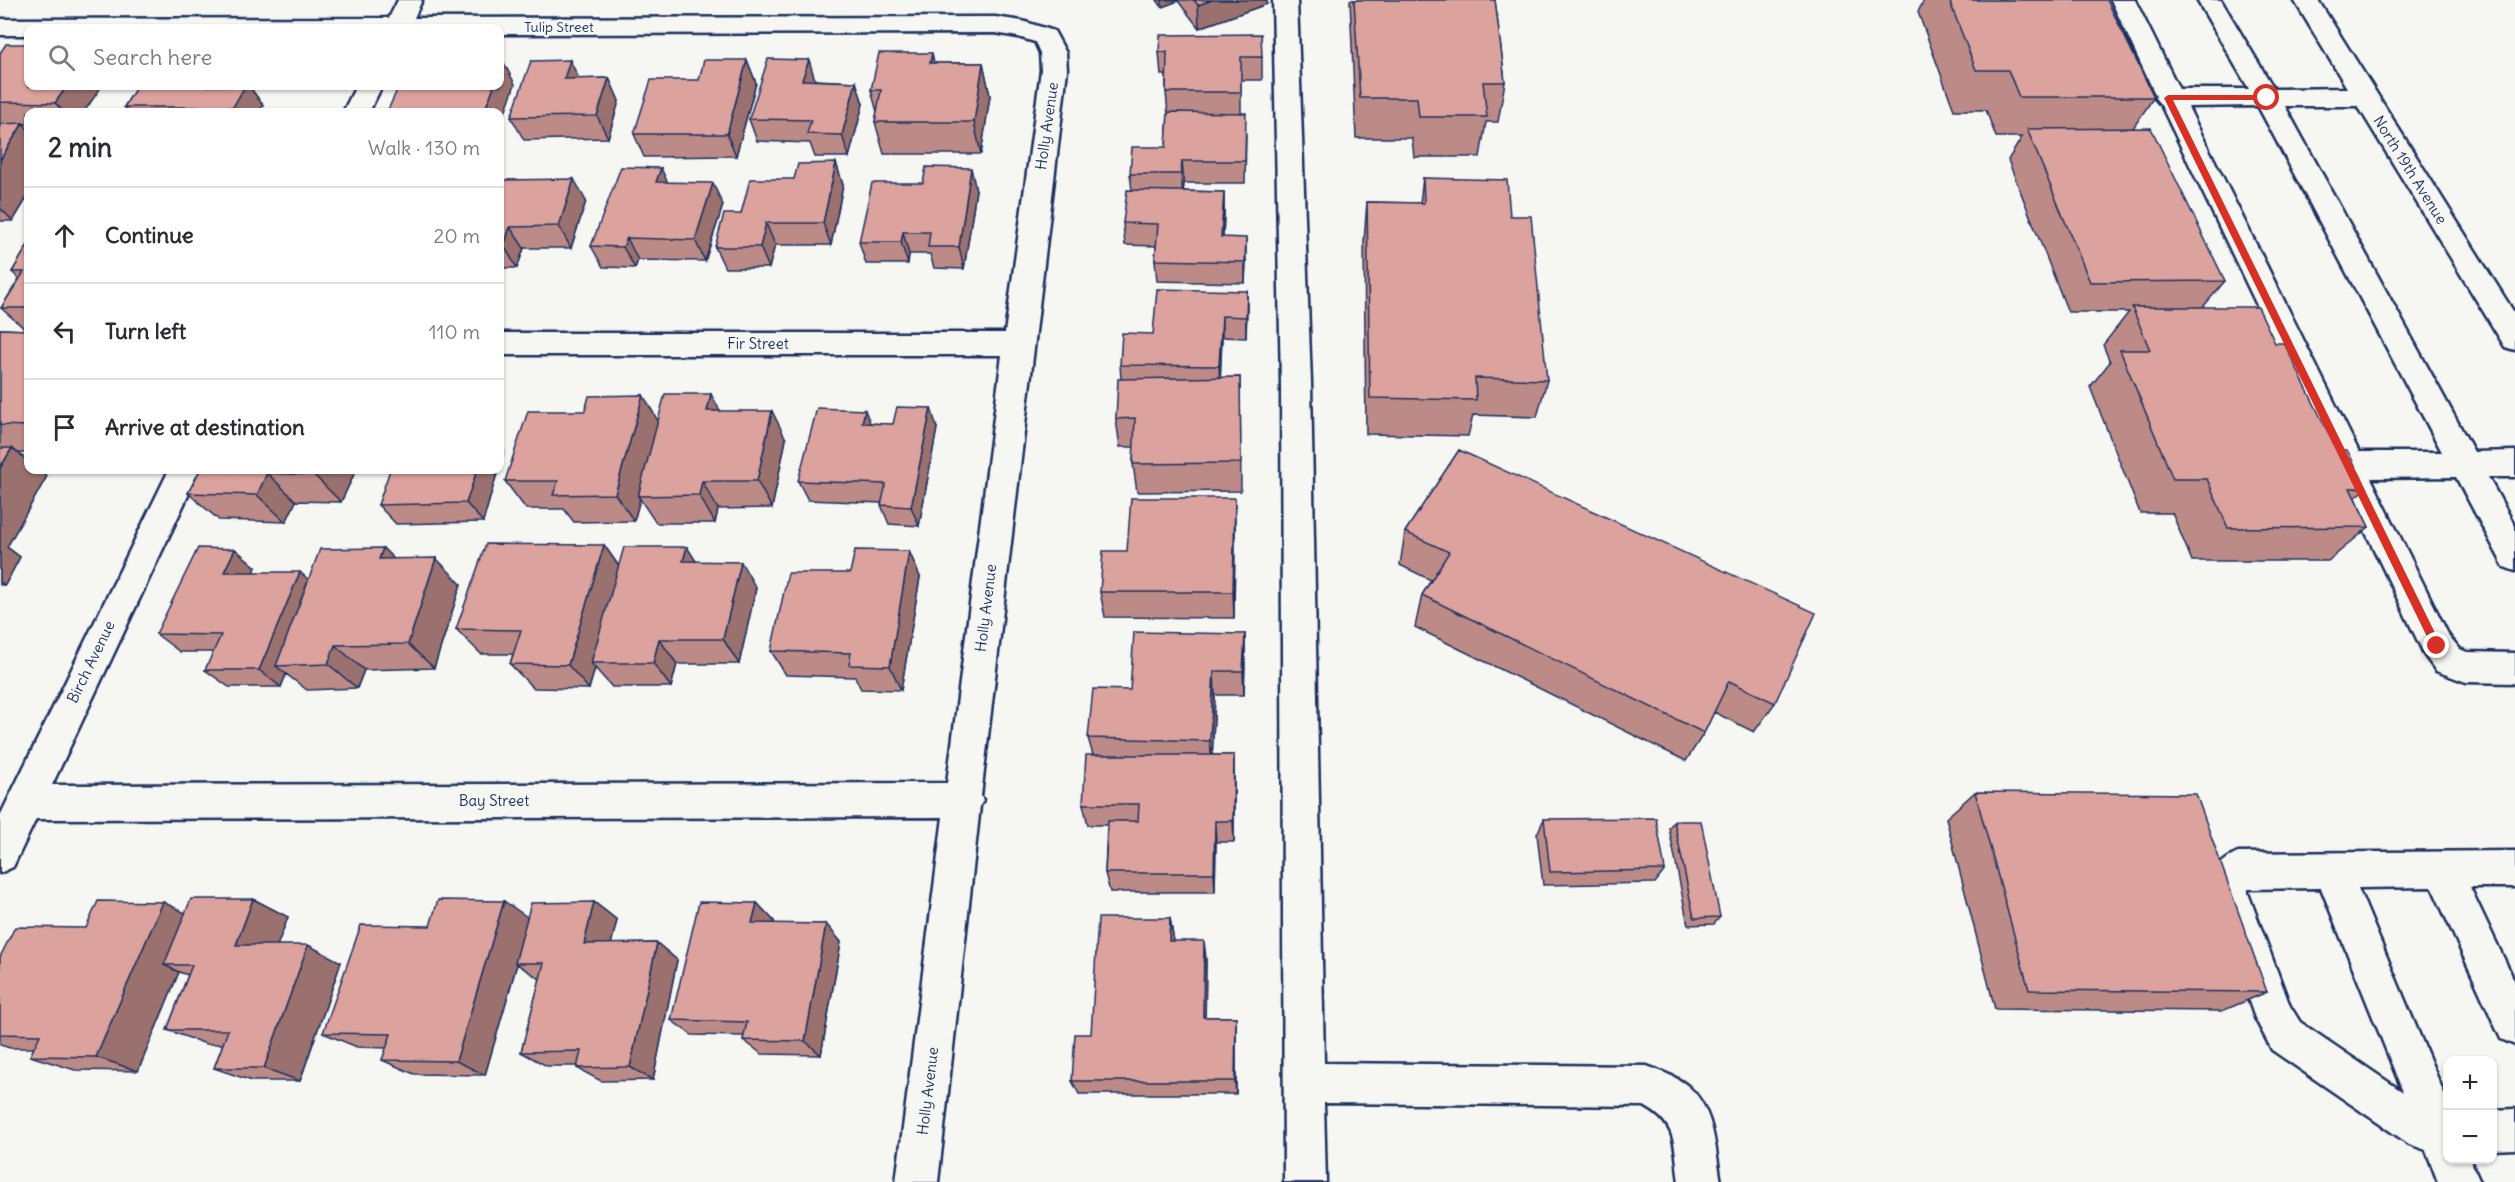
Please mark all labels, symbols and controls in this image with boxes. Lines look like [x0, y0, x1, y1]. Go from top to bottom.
street label: Tulip Street [524, 18, 594, 36]
search box [24, 24, 504, 90]
icon: search [45, 41, 78, 74]
text: Search here [93, 43, 212, 71]
street label: Holly Avenue [1031, 81, 1062, 171]
route start [2253, 84, 2279, 110]
street label: North 19th Avenue [2369, 112, 2451, 227]
text: 2 min [48, 131, 112, 164]
text: Walk · 130 m [368, 135, 480, 160]
icon: ahead [48, 219, 81, 252]
text: Continue [105, 221, 194, 249]
text: 20 m [434, 223, 480, 248]
icon: left [48, 315, 81, 348]
text: Turn left [105, 317, 186, 345]
text: 110 m [429, 319, 480, 344]
street label: Fir Street [727, 334, 789, 353]
icon: arrive [48, 411, 81, 444]
text: Arrive at destination [105, 413, 305, 441]
street label: Holly Avenue [971, 563, 1000, 653]
street label: Birch Avenue [62, 617, 119, 706]
route end [2423, 632, 2449, 658]
street label: Bay Street [459, 791, 529, 810]
street label: Holly Avenue [913, 1046, 942, 1136]
map controls [2443, 1056, 2497, 1164]
button: + [2443, 1056, 2497, 1110]
button: − [2443, 1110, 2497, 1164]

